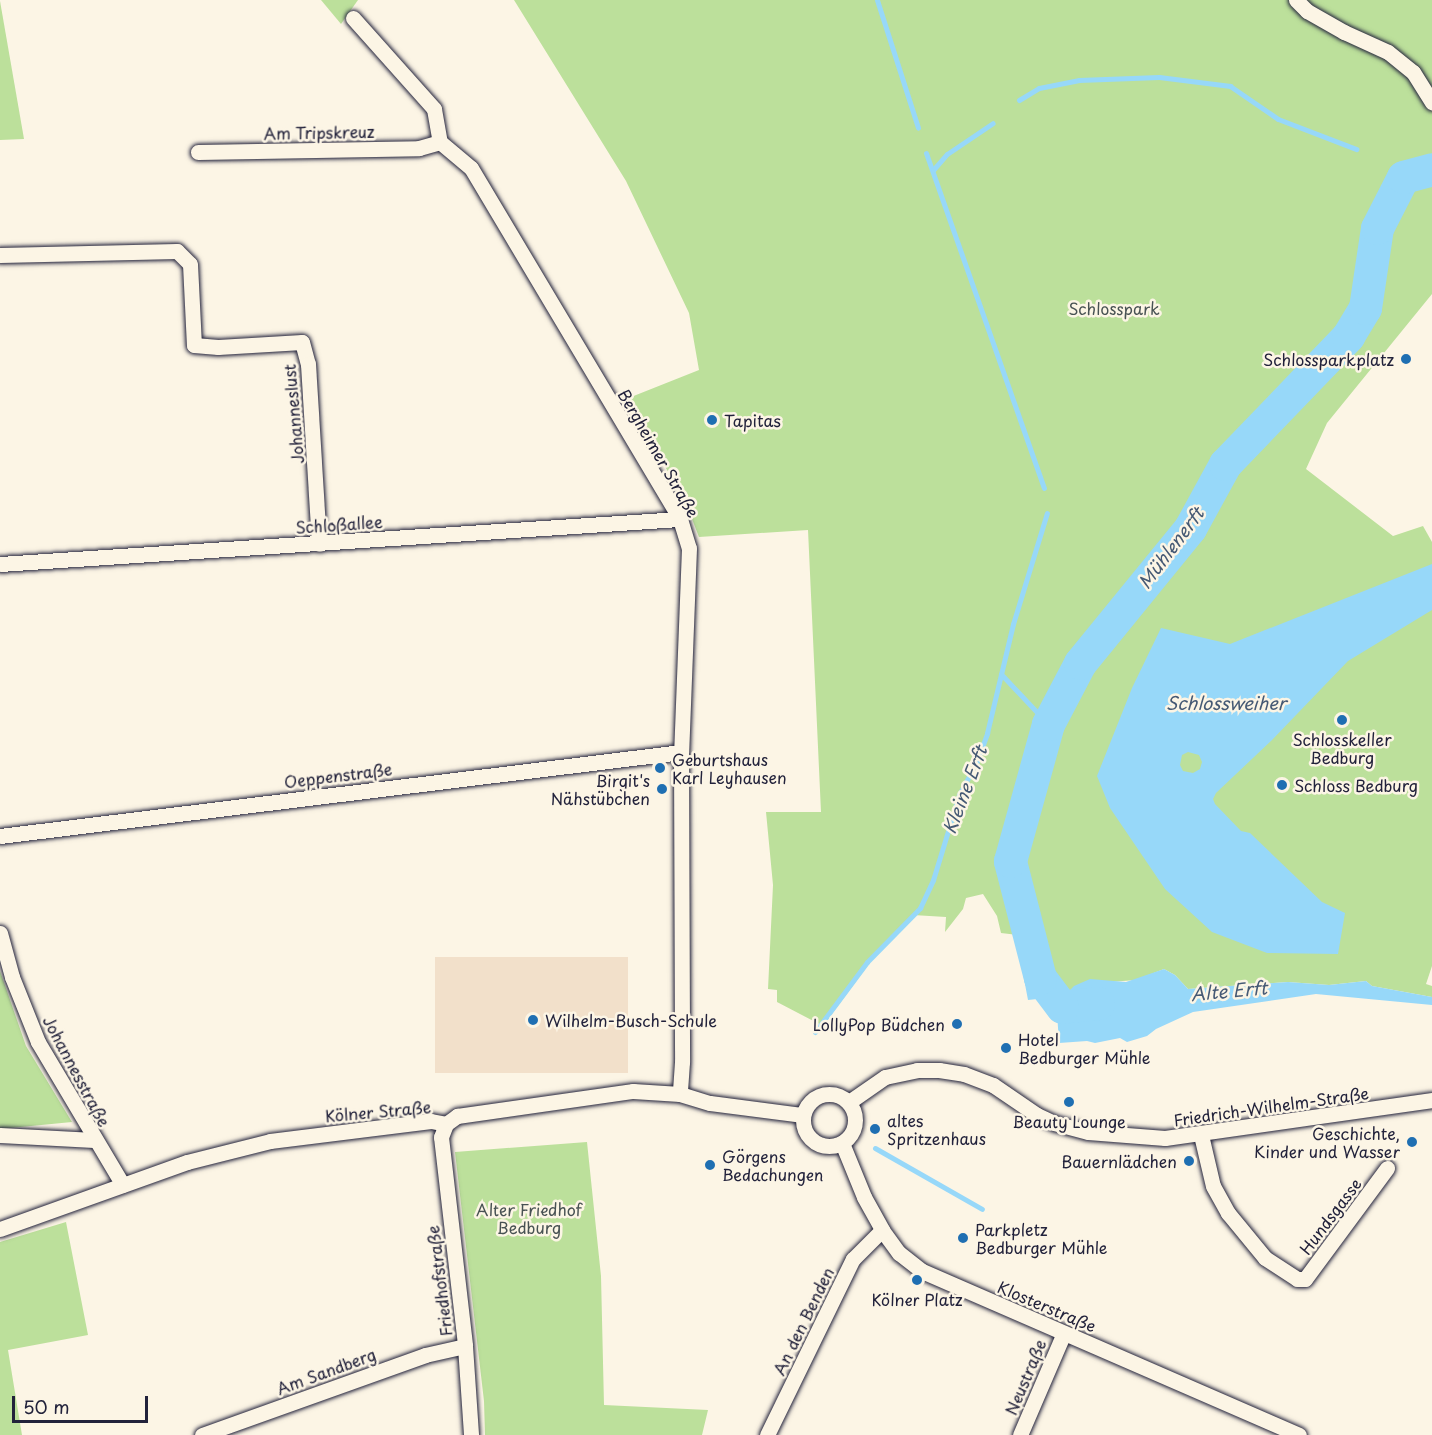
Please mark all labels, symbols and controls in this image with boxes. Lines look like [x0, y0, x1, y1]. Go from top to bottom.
street label: Am Tripskreuz [264, 121, 374, 143]
park label: Schlosspark [1068, 298, 1160, 318]
place label: Schlossparkplatz [1263, 349, 1394, 369]
marker: Schlossparkplatz [1399, 352, 1413, 366]
street label: Johanneslust [279, 363, 307, 465]
street label: Bergheimer Straße [614, 385, 704, 521]
place label: Tapitas [724, 410, 781, 430]
marker: Tapitas [705, 413, 719, 427]
water label: Mühlenerft [1134, 503, 1208, 593]
street label: Schloßallee [295, 511, 383, 537]
water label: Schlossweiher [1166, 692, 1286, 714]
marker: Schlosskeller Bedburg [1335, 713, 1349, 727]
place label: Schlosskeller Bedburg [1292, 729, 1392, 767]
water label: Kleine Erft [938, 743, 992, 837]
place label: Geburtshaus Karl Leyhausen [672, 749, 786, 787]
street label: Oeppenstraße [283, 759, 393, 791]
marker: Geburtshaus Karl Leyhausen [653, 761, 667, 775]
place label: Birgit's Nähstübchen [551, 770, 650, 808]
place label: Schloss Bedburg [1294, 775, 1419, 795]
marker: Schloss Bedburg [1275, 778, 1289, 792]
marker: Birgit's Nähstübchen [655, 782, 669, 796]
water label: Alte Erft [1190, 977, 1268, 1005]
place label: Wilhelm-Busch-Schule [545, 1010, 717, 1030]
street label: Johannesstraße [40, 1012, 114, 1130]
marker: Wilhelm-Busch-Schule [526, 1013, 540, 1027]
place label: LollyPop Büdchen [813, 1014, 945, 1034]
marker: LollyPop Büdchen [950, 1017, 964, 1031]
place label: Hotel Bedburger Mühle [1018, 1029, 1151, 1067]
marker: Hotel Bedburger Mühle [999, 1041, 1013, 1055]
street label: Friedrich-Wilhelm-Straße [1172, 1083, 1370, 1129]
marker: Beauty Lounge [1062, 1095, 1076, 1109]
street label: Kölner Straße [324, 1097, 432, 1125]
place label: altes Spritzenhaus [887, 1110, 986, 1148]
place label: Beauty Lounge [1012, 1111, 1126, 1131]
marker: altes Spritzenhaus [868, 1122, 882, 1136]
place label: Geschichte, Kinder und Wasser [1254, 1123, 1400, 1161]
marker: Geschichte, Kinder und Wasser [1405, 1135, 1419, 1149]
place label: Görgens Bedachungen [722, 1146, 824, 1184]
place label: Bauernlädchen [1061, 1151, 1177, 1171]
marker: Bauernlädchen [1182, 1154, 1196, 1168]
marker: Görgens Bedachungen [703, 1158, 717, 1172]
street label: Hundsgasse [1295, 1174, 1365, 1258]
park label: Alter Friedhof Bedburg [476, 1199, 582, 1237]
place label: Parkpletz Bedburger Mühle [975, 1219, 1108, 1257]
street label: Friedhofstraße [423, 1224, 455, 1338]
marker: Parkpletz Bedburger Mühle [956, 1231, 970, 1245]
street label: An den Benden [769, 1265, 837, 1377]
marker: Kölner Platz [910, 1273, 924, 1287]
street label: Klosterstraße [995, 1277, 1099, 1335]
place label: Kölner Platz [871, 1289, 963, 1309]
street label: Neustraße [1001, 1336, 1049, 1418]
street label: Am Sandberg [274, 1344, 378, 1398]
scale bar [15, 1384, 152, 1422]
text: 50 m [23, 1393, 70, 1420]

